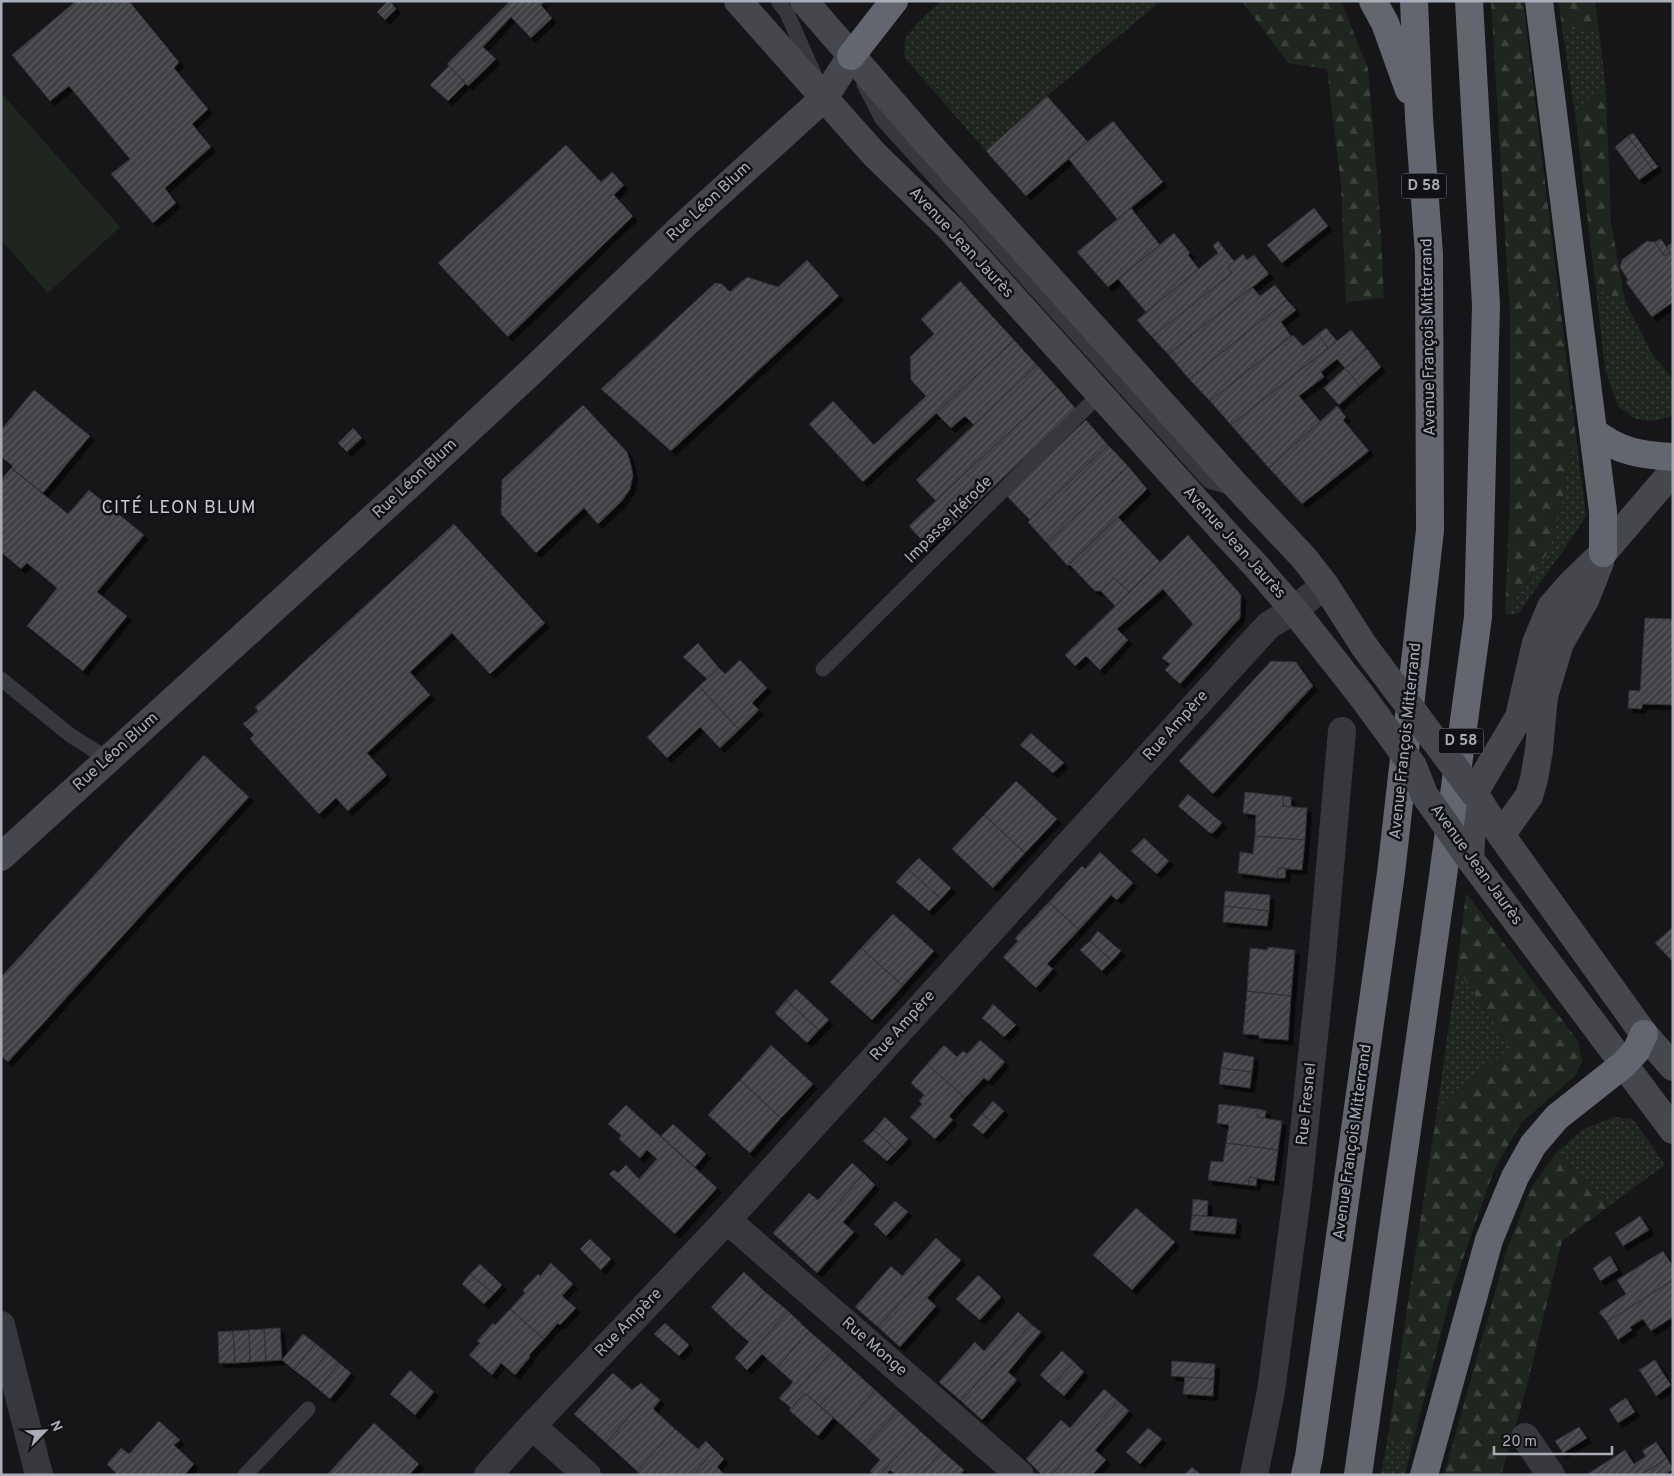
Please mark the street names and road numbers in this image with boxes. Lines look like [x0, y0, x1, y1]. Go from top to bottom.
street label: Rue Léon Blum [663, 158, 755, 246]
road number: D 58 [1402, 174, 1446, 198]
street label: Avenue Jean Jaurès [904, 183, 1018, 303]
street label: Avenue François Mitterrand [1417, 238, 1441, 436]
street label: Rue Léon Blum [369, 435, 461, 523]
street label: Impasse Hérode [901, 472, 997, 568]
street label: Avenue Jean Jaurès [1178, 483, 1290, 603]
street label: Avenue François Mitterrand [1386, 642, 1426, 840]
street label: Rue Ampère [1139, 687, 1213, 765]
street label: Rue Léon Blum [69, 708, 163, 796]
road number: D 58 [1438, 728, 1484, 754]
street label: Avenue Jean Jaurès [1425, 801, 1527, 929]
street label: Rue Ampère [866, 987, 940, 1065]
street label: Avenue François Mitterrand [1329, 1043, 1377, 1241]
street label: Rue Fresnel [1293, 1062, 1321, 1146]
street label: Rue Ampère [591, 1284, 667, 1362]
street label: Rue Monge [837, 1313, 911, 1381]

